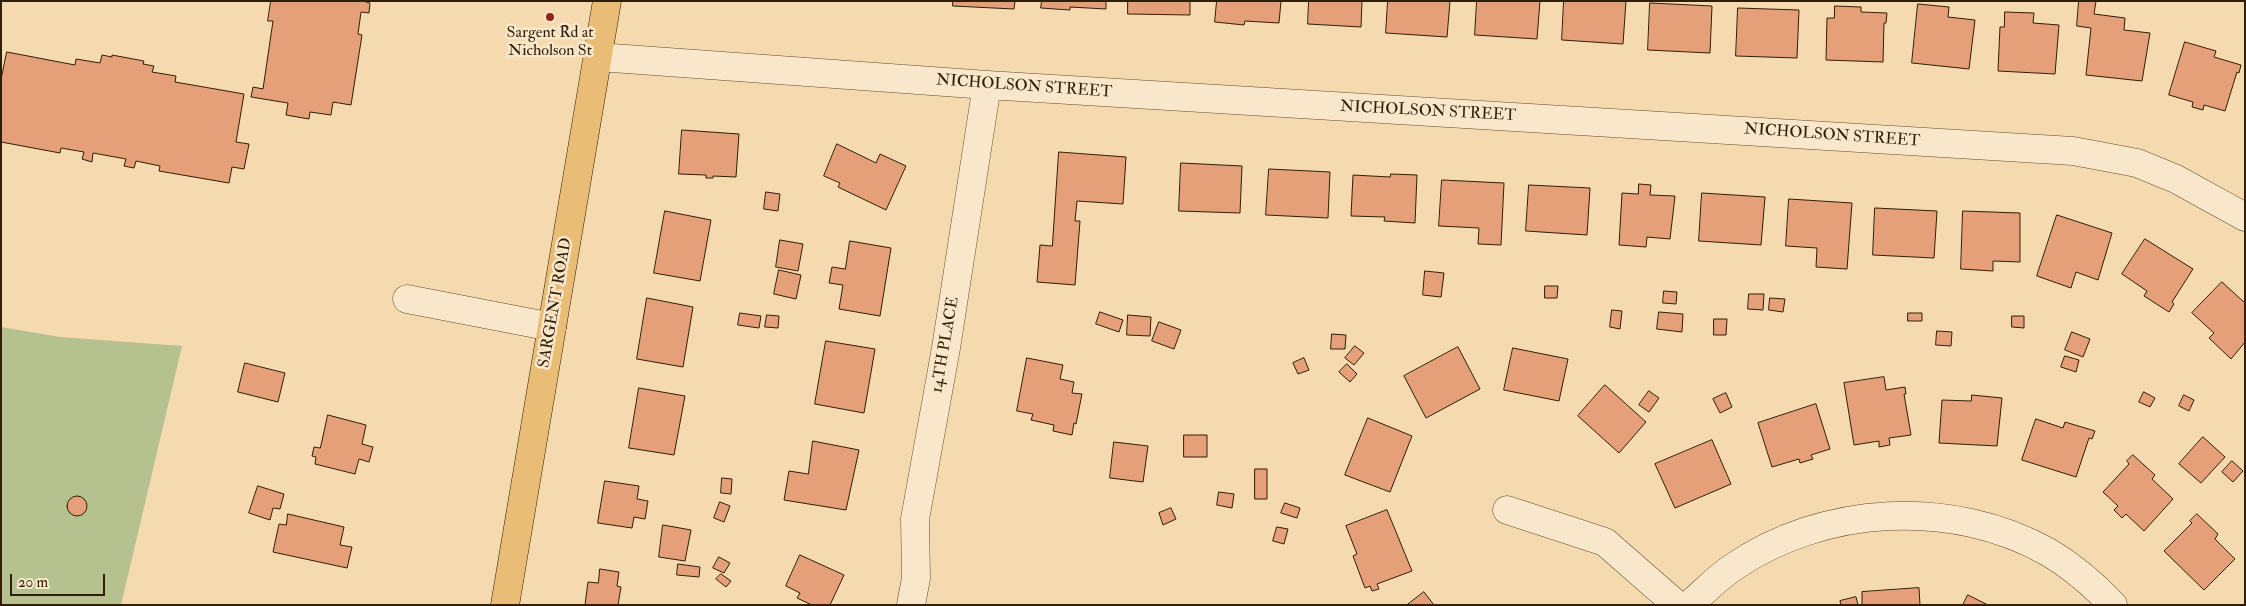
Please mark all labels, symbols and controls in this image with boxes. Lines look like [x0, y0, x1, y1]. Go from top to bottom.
marker: Sargent Rd at Nicholson St [544, 11, 556, 23]
place label: Sargent Rd at Nicholson St [507, 24, 593, 62]
street label: NICHOLSON STREET [935, 71, 1113, 103]
street label: NICHOLSON STREET [1339, 98, 1517, 126]
street label: NICHOLSON STREET [1743, 120, 1921, 152]
street label: SARGENT ROAD [535, 236, 577, 370]
street label: 14TH PLACE [928, 295, 964, 395]
scale bar [12, 564, 108, 596]
text: 20 m [18, 573, 48, 592]

